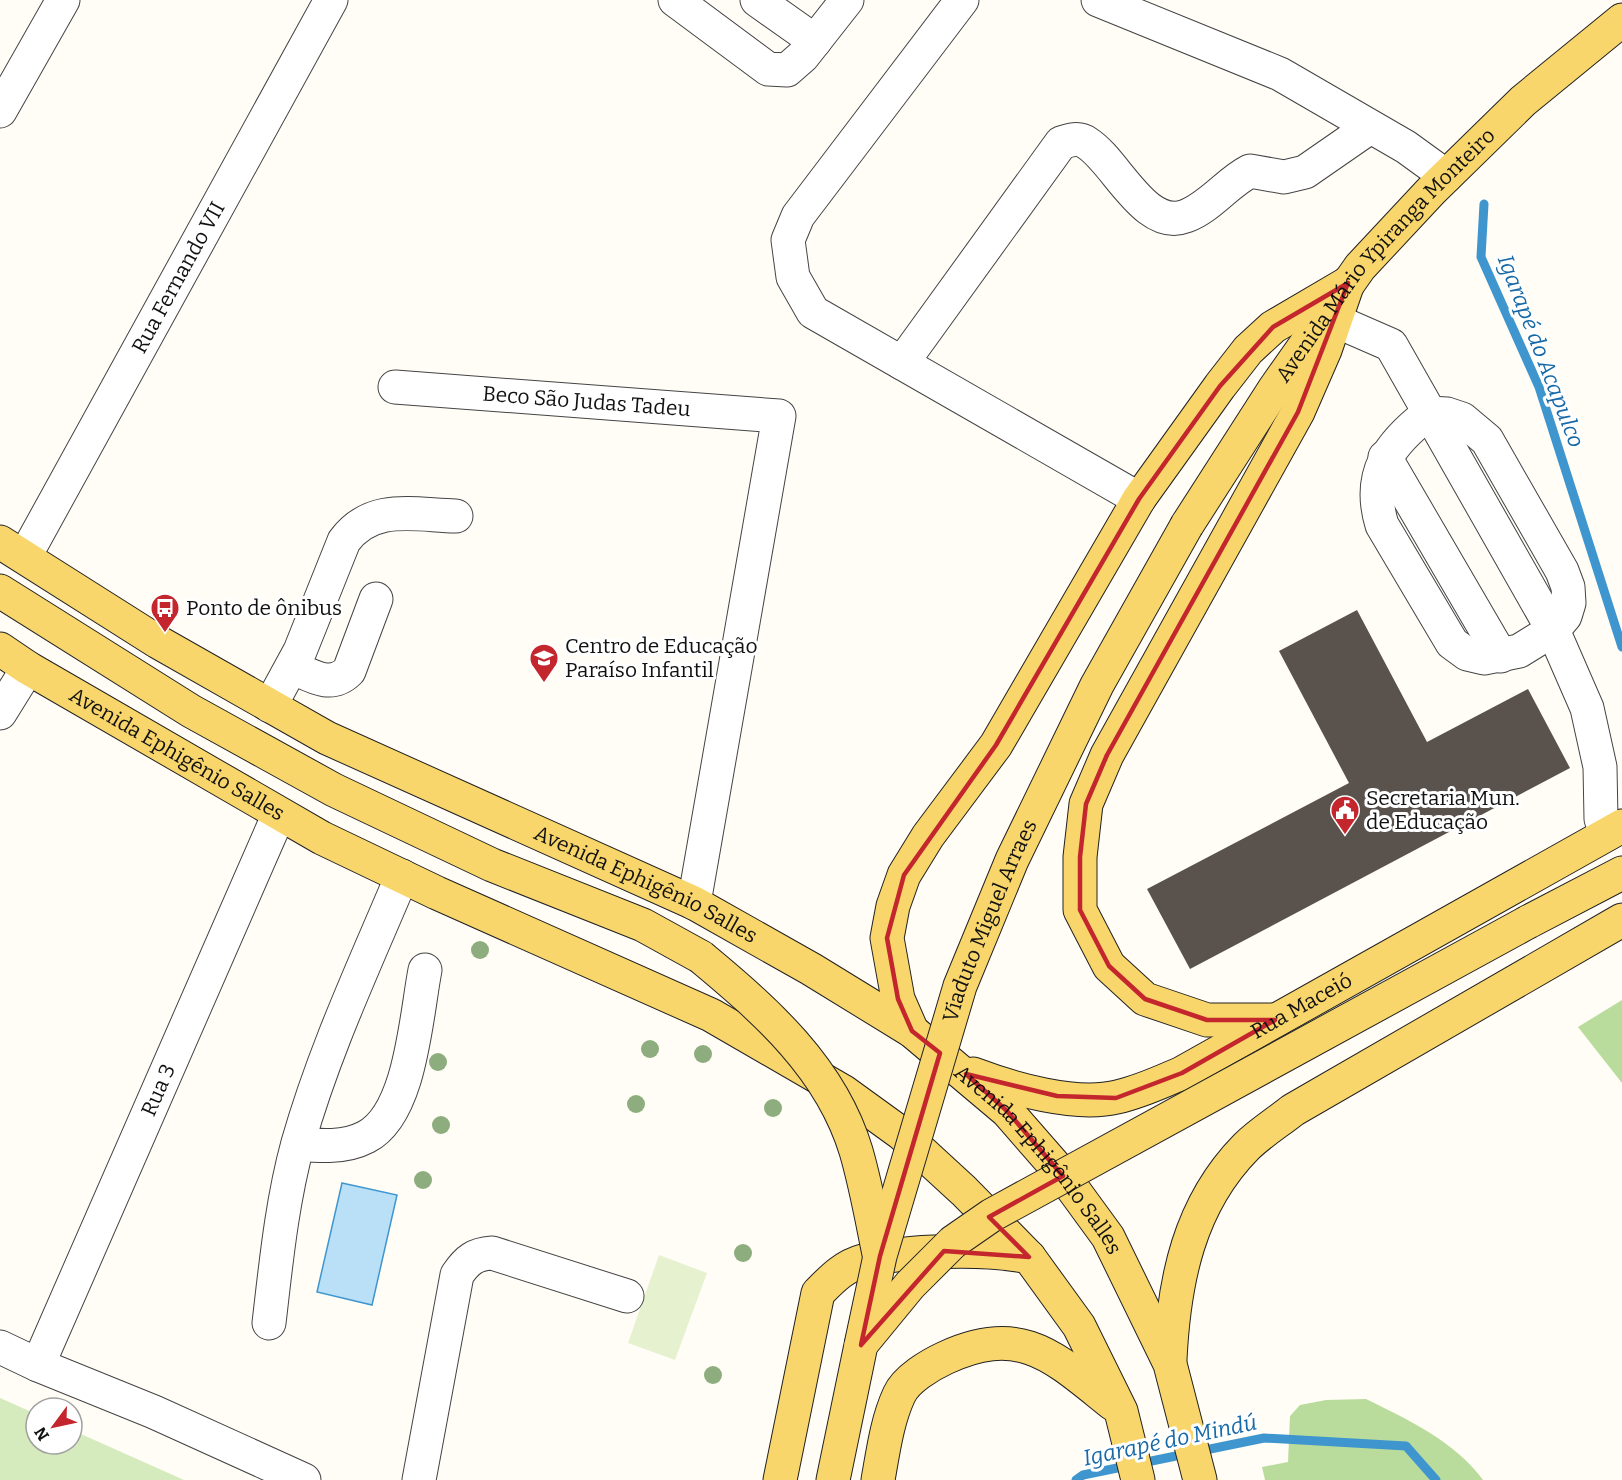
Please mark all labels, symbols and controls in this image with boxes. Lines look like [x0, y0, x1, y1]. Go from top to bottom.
street label: Avenida Mário Ypiranga Monteiro [1270, 123, 1500, 387]
street label: Rua Fernando VII [126, 197, 231, 358]
water label: Igarapé do Acapulco [1492, 251, 1590, 451]
street label: Beco São Judas Tadeu [481, 381, 691, 422]
bus stop icon: Ponto de ônibus [149, 592, 181, 634]
place label: Ponto de ônibus [186, 595, 342, 621]
place label: Centro de Educação Paraíso Infantil [565, 633, 758, 683]
school or university icon: Centro de Educação Paraíso Infantil [528, 642, 560, 684]
street label: Avenida Ephigênio Salles [65, 682, 289, 827]
place label: Secretaria Mun. de Educação [1366, 785, 1520, 835]
public building icon: Secretaria Mun. de Educação [1329, 794, 1361, 836]
street label: Viaduto Miguel Arraes [937, 815, 1043, 1025]
street label: Avenida Ephigênio Salles [530, 820, 762, 949]
street label: Rua Maceió [1246, 967, 1357, 1045]
street label: Avenida Ephigênio Salles [949, 1059, 1127, 1259]
street label: Rua 3 [135, 1060, 181, 1120]
north arrow [24, 1396, 84, 1456]
water label: Igarapé do Mindú [1081, 1408, 1259, 1472]
text: N [31, 1424, 53, 1444]

